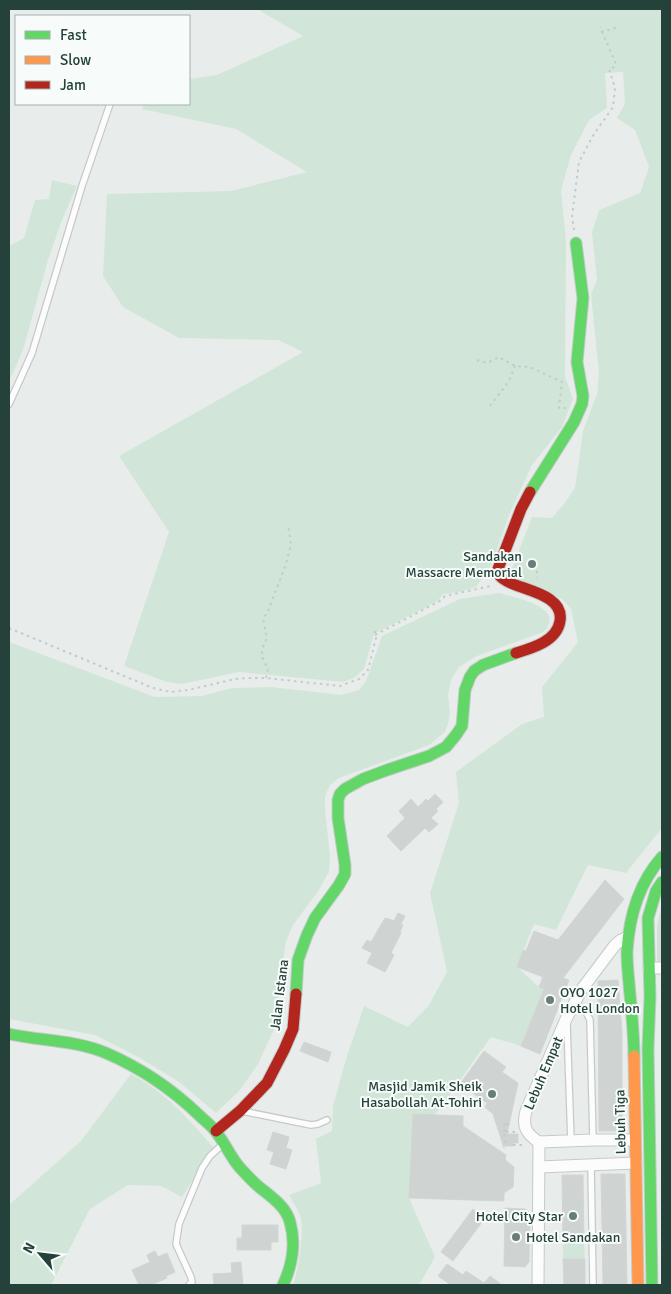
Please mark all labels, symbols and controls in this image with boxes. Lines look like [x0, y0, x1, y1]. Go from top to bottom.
legend [15, 15, 190, 105]
text: Fast [60, 26, 87, 44]
text: Slow [60, 51, 91, 69]
text: Jam [60, 76, 86, 94]
place label: Sandakan Massacre Memorial [406, 548, 522, 581]
marker: Sandakan Massacre Memorial [526, 558, 538, 570]
street label: Jalan Istana [267, 958, 292, 1032]
place label: OYO 1027 Hotel London [560, 984, 640, 1017]
marker: OYO 1027 Hotel London [544, 994, 556, 1006]
street label: Lebuh Empat [520, 1034, 567, 1112]
place label: Masjid Jamik Sheik Hasabollah At-Tohiri [361, 1078, 482, 1111]
marker: Masjid Jamik Sheik Hasabollah At-Tohiri [486, 1088, 498, 1100]
street label: Lebuh Tiga [611, 1089, 630, 1155]
place label: Hotel City Star [476, 1208, 564, 1225]
marker: Hotel City Star [567, 1210, 579, 1222]
north arrow [15, 1229, 65, 1279]
place label: Hotel Sandakan [526, 1229, 620, 1246]
marker: Hotel Sandakan [510, 1231, 522, 1243]
text: N [19, 1240, 39, 1256]

